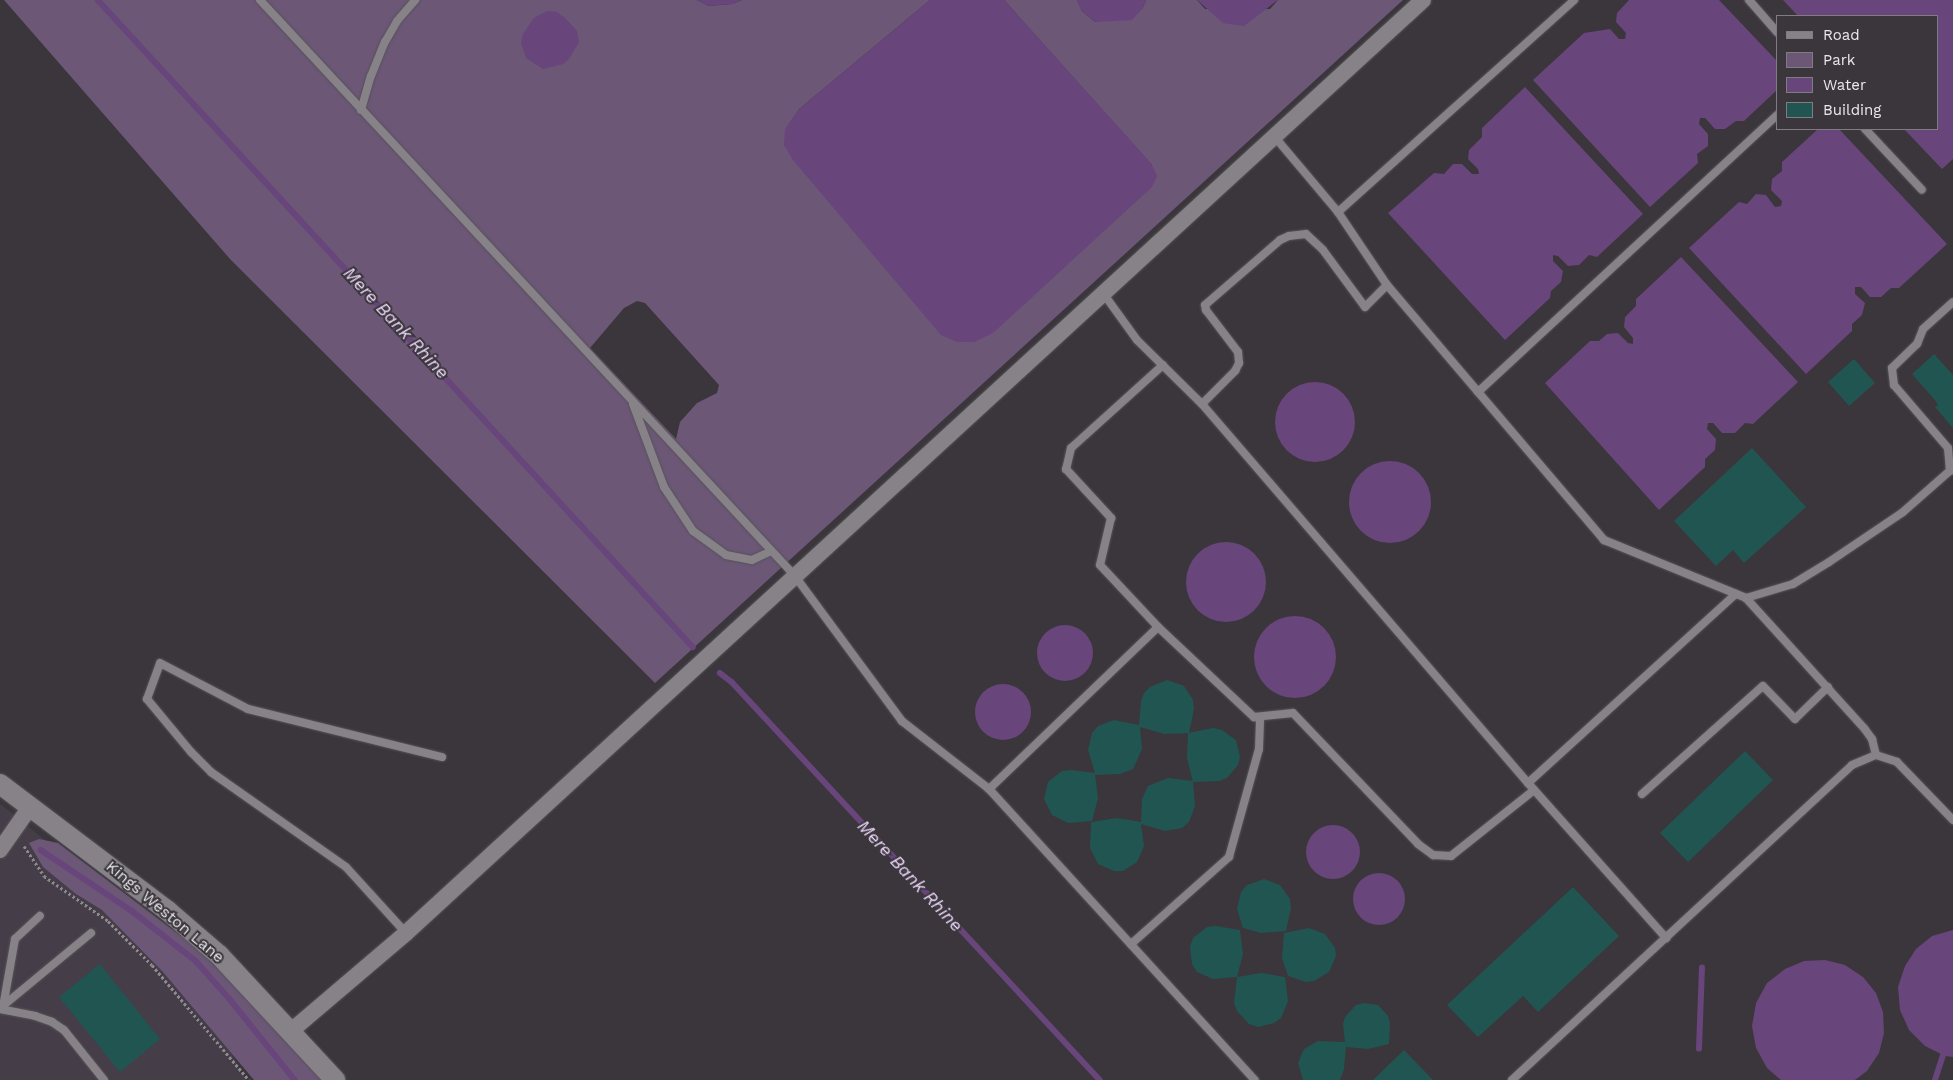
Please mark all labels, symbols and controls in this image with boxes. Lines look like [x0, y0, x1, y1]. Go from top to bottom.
legend [1776, 15, 1938, 130]
text: Road [1823, 26, 1860, 44]
text: Park [1823, 51, 1855, 69]
text: Water [1823, 76, 1866, 94]
text: Building [1823, 101, 1881, 119]
water label: Mere Bank Rhine [339, 262, 453, 384]
water label: Mere Bank Rhine [853, 815, 967, 937]
street label: Kings Weston Lane [102, 857, 228, 967]

